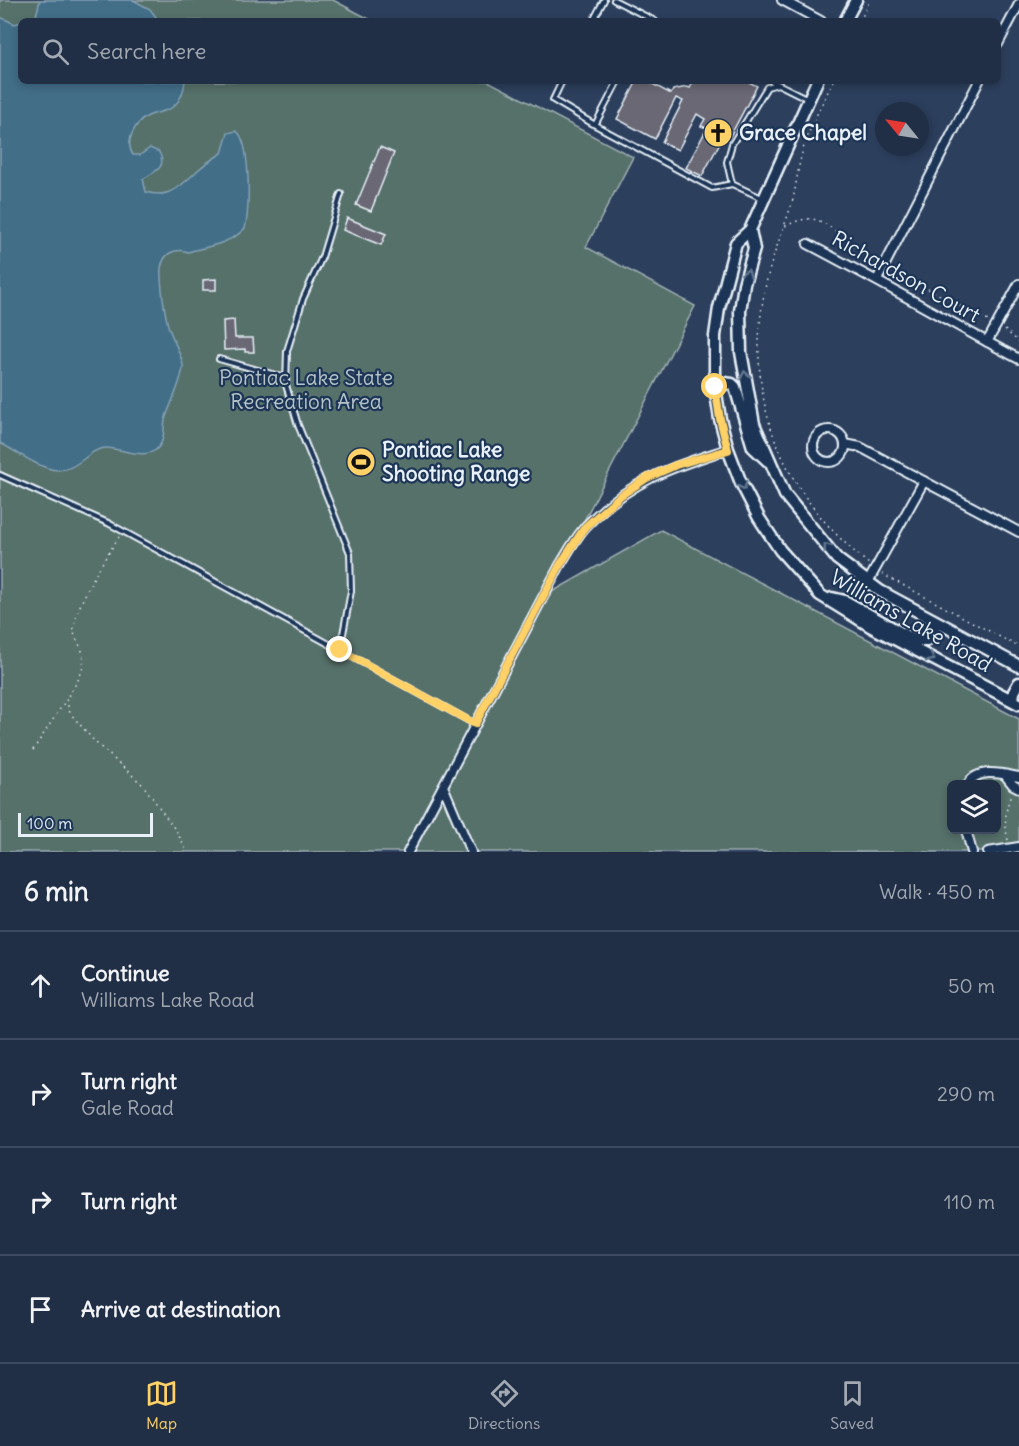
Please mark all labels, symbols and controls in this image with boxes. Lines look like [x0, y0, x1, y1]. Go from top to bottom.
search box [18, 18, 1001, 84]
icon: search [39, 35, 72, 68]
text: Search here [87, 37, 206, 65]
north arrow [875, 102, 929, 156]
church icon: Grace Chapel [702, 117, 734, 149]
place label: Grace Chapel [739, 119, 867, 146]
street label: Richardson Court [827, 225, 985, 328]
one-way arrow [740, 268, 752, 279]
park label: Pontiac Lake State Recreation Area [219, 364, 393, 415]
one-way arrow [739, 370, 752, 380]
route start [701, 373, 727, 399]
place label: Pontiac Lake Shooting Range [382, 436, 530, 487]
sports icon: Pontiac Lake Shooting Range [345, 446, 377, 478]
one-way arrow [735, 480, 747, 491]
one-way arrow [824, 543, 835, 554]
street label: Williams Lake Road [826, 563, 997, 678]
route end [326, 636, 352, 662]
one-way arrow [924, 650, 935, 662]
map controls [947, 780, 1001, 834]
button: layers [947, 780, 1001, 834]
scale bar [18, 810, 153, 838]
text: 100 m [27, 813, 72, 833]
text: 6 min [24, 875, 89, 908]
text: Walk · 450 m [879, 879, 995, 904]
text: Continue [81, 959, 170, 987]
icon: ahead [24, 969, 57, 1002]
text: 50 m [948, 973, 995, 998]
text: Williams Lake Road [81, 987, 255, 1012]
text: Turn right [81, 1067, 177, 1095]
icon: right [24, 1077, 57, 1110]
text: 290 m [937, 1081, 995, 1106]
text: Gale Road [81, 1095, 174, 1120]
icon: right [24, 1185, 57, 1218]
text: Turn right [81, 1187, 177, 1215]
text: 110 m [944, 1189, 995, 1214]
icon: arrive [24, 1293, 57, 1326]
text: Arrive at destination [81, 1295, 281, 1323]
tab: Map [145, 1377, 178, 1433]
tab: Directions [468, 1377, 540, 1433]
tab: Saved [830, 1377, 874, 1433]

